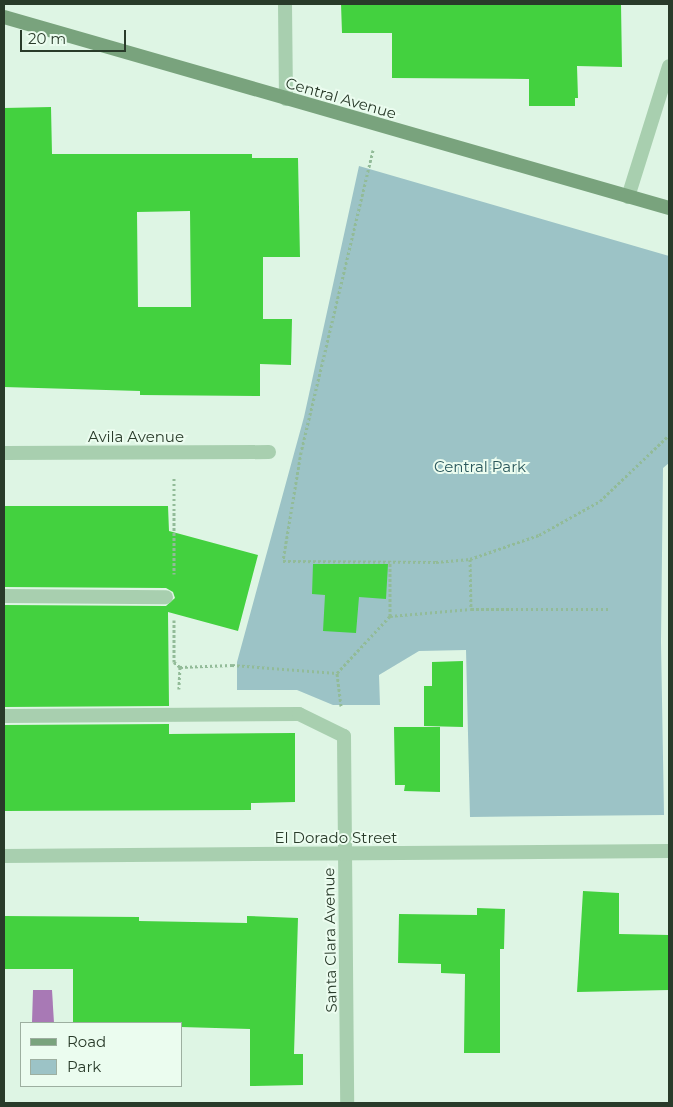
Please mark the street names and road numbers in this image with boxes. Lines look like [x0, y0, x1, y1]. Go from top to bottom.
street label: Central Avenue [284, 74, 398, 122]
street label: Avila Avenue [88, 428, 184, 446]
street label: El Dorado Street [275, 829, 397, 847]
street label: Santa Clara Avenue [320, 867, 340, 1013]

